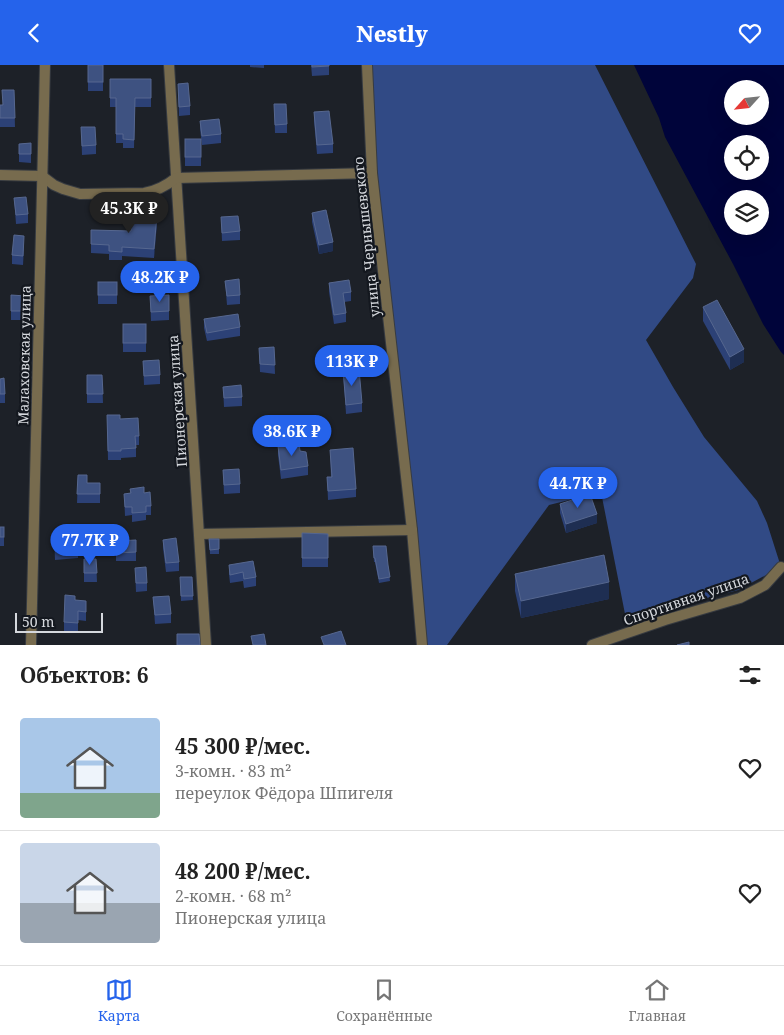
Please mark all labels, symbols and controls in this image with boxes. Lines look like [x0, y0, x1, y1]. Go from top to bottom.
text: Nestly [356, 18, 428, 48]
icon: back [20, 19, 48, 47]
icon: heart [736, 19, 764, 47]
north arrow [724, 80, 769, 125]
map controls [724, 80, 769, 235]
button: locate [724, 135, 769, 180]
street label: улица Чернышевского [348, 156, 384, 318]
button: layers [724, 190, 769, 235]
pin: 45.3K ₽ [83, 191, 175, 234]
text: 45.3K ₽ [100, 197, 158, 219]
pin: 48.2K ₽ [114, 261, 206, 303]
text: 48.2K ₽ [131, 266, 189, 288]
street label: Малаховская улица [13, 285, 35, 425]
street label: Пионерская улица [163, 334, 191, 468]
pin: 113K ₽ [311, 345, 393, 387]
text: 113K ₽ [326, 350, 378, 372]
pin: 38.6K ₽ [246, 415, 338, 457]
text: 38.6K ₽ [263, 420, 321, 442]
pin: 44.7K ₽ [532, 467, 624, 509]
text: 44.7K ₽ [549, 472, 607, 494]
pin: 77.7K ₽ [44, 523, 136, 566]
text: 77.7K ₽ [61, 529, 119, 551]
street label: Спортивная улица [621, 569, 751, 629]
scale bar [15, 610, 102, 633]
text: 50 m [22, 612, 55, 631]
text: Объектов: 6 [20, 661, 149, 689]
icon: filters [736, 661, 764, 689]
text: 45 300 ₽/мес. [175, 732, 311, 760]
icon: home [60, 738, 120, 798]
icon: heart [736, 754, 764, 782]
text: 3-комн. · 83 m² [175, 760, 291, 782]
text: переулок Фёдора Шпигеля [175, 782, 393, 804]
text: 48 200 ₽/мес. [175, 857, 311, 885]
icon: home [60, 863, 120, 923]
icon: heart [736, 879, 764, 907]
text: 2-комн. · 68 m² [175, 885, 291, 907]
text: Пионерская улица [175, 907, 326, 929]
tab: Карта [98, 976, 140, 1025]
tab: Сохранённые [336, 976, 432, 1025]
tab: Главная [628, 976, 686, 1025]

